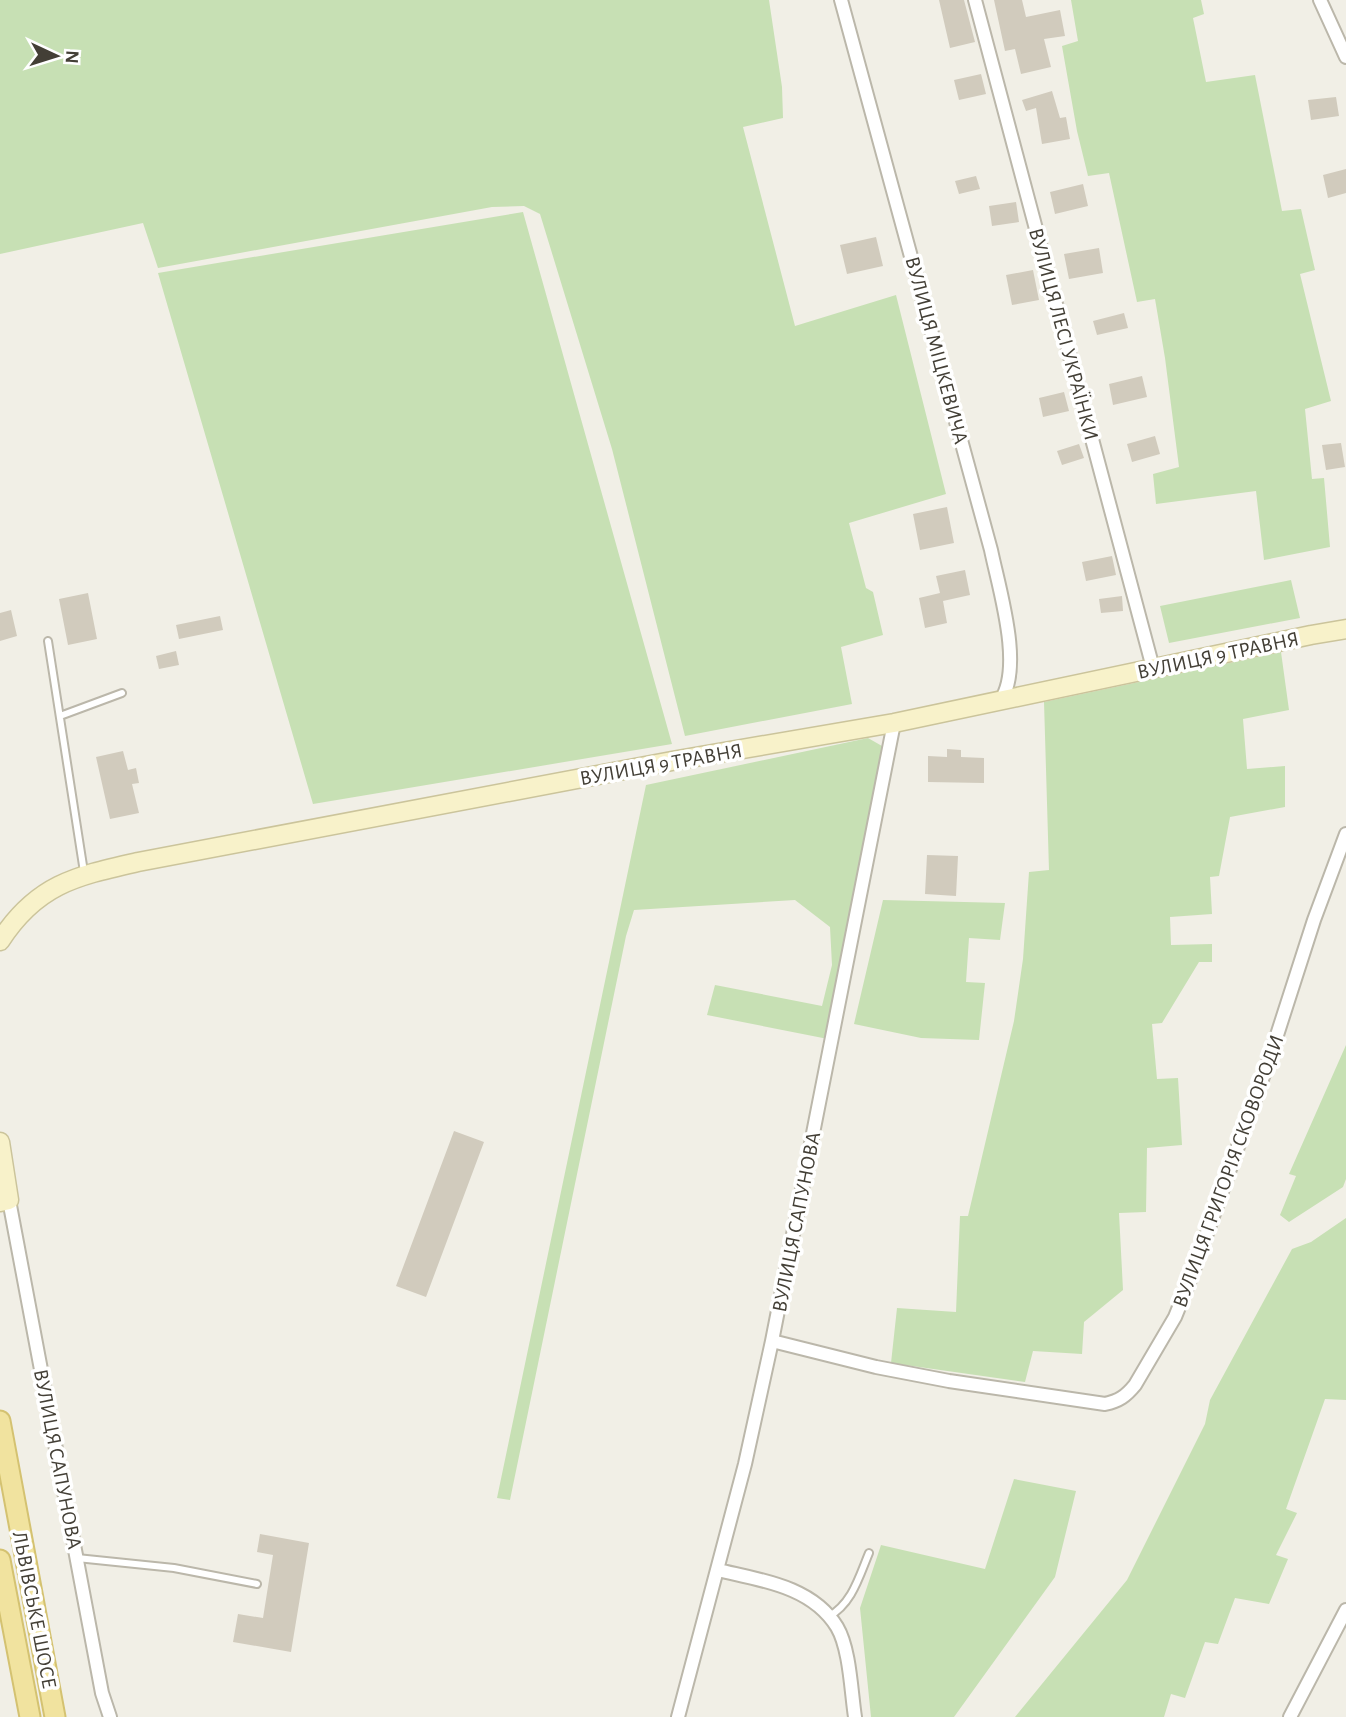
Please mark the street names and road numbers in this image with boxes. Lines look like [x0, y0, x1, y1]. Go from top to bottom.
street label: ВУЛИЦЯ ЛЕСІ УКРАЇНКИ [1025, 225, 1103, 443]
street label: ВУЛИЦЯ МІЦКЕВИЧА [901, 254, 972, 446]
street label: ВУЛИЦЯ 9 ТРАВНЯ [1135, 628, 1301, 683]
street label: ВУЛИЦЯ 9 ТРАВНЯ [578, 740, 744, 789]
street label: ВУЛИЦЯ ГРИГОРІЯ СКОВОРОДИ [1169, 1032, 1288, 1310]
street label: ВУЛИЦЯ САПУНОВА [769, 1130, 824, 1314]
street label: ВУЛИЦЯ САПУНОВА [30, 1367, 85, 1551]
street label: ЛЬВІВСЬКЕ ШОСЕ [9, 1530, 60, 1691]

